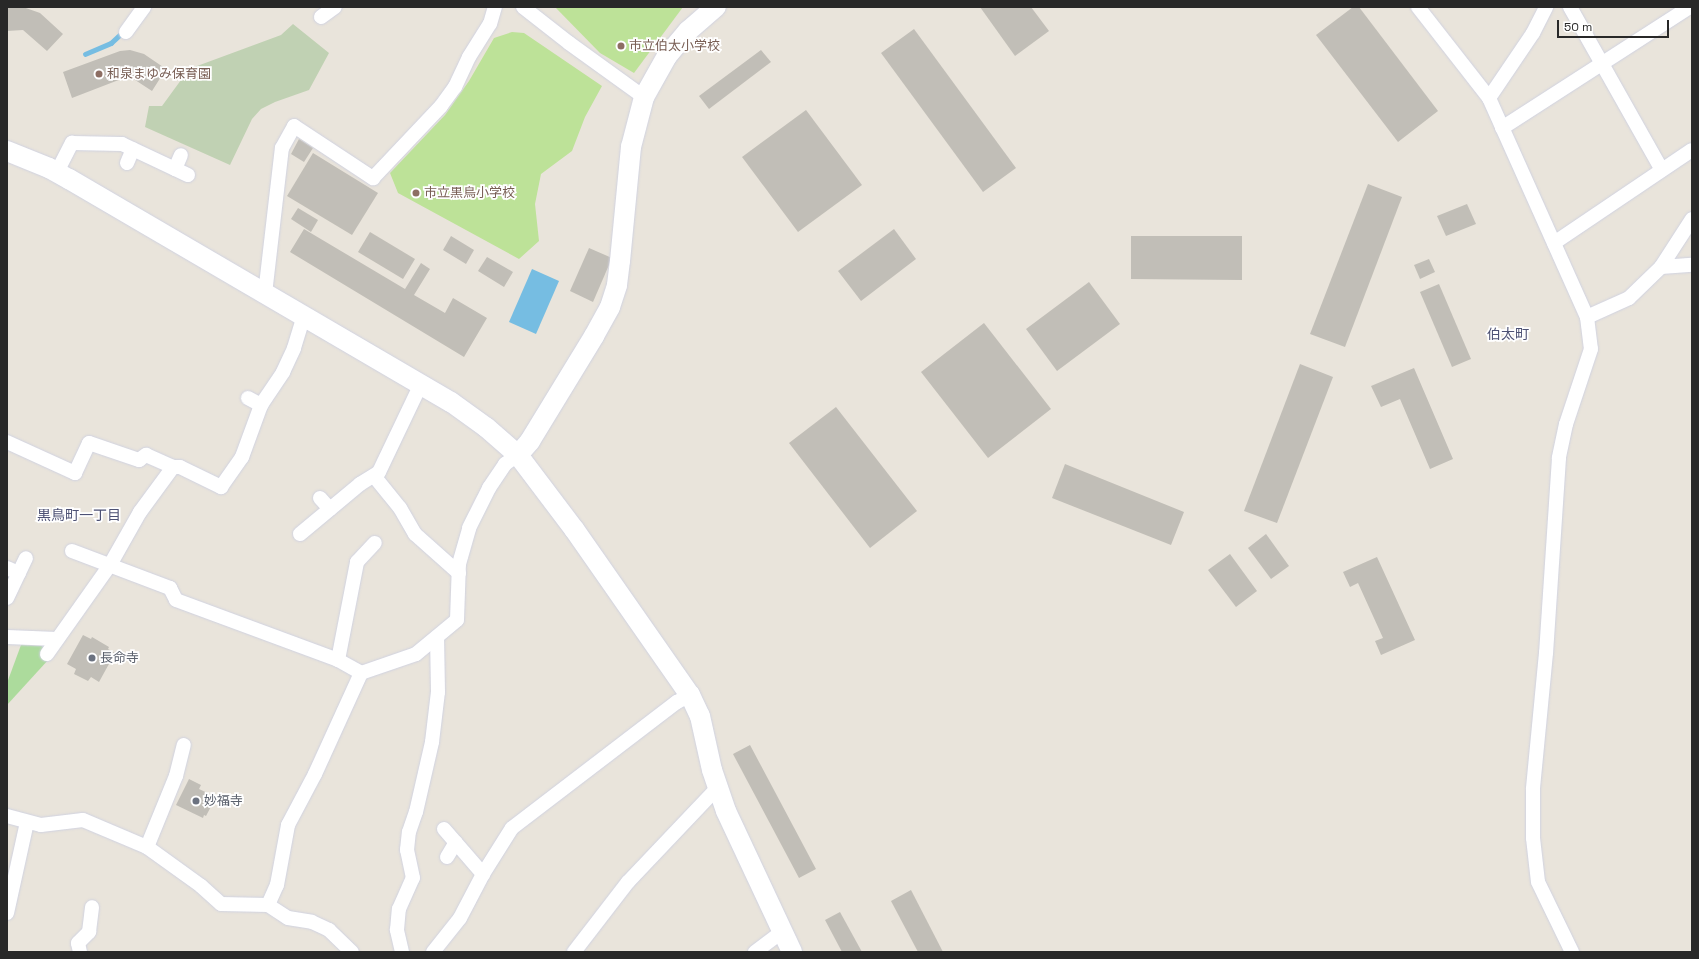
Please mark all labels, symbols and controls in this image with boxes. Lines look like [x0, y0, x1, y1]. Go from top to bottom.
scale bar [1559, 12, 1671, 38]
text: 50 m [1564, 19, 1592, 35]
place label: 市立伯太小学校 [629, 38, 720, 54]
marker: 市立伯太小学校 [616, 41, 626, 51]
place label: 和泉まゆみ保育園 [107, 66, 211, 82]
marker: 和泉まゆみ保育園 [94, 69, 104, 79]
place label: 市立黒鳥小学校 [424, 185, 515, 201]
marker: 市立黒鳥小学校 [411, 188, 421, 198]
district label: 伯太町 [1487, 326, 1529, 342]
district label: 黒鳥町一丁目 [37, 507, 121, 523]
place label: 長命寺 [100, 650, 139, 666]
marker: 長命寺 [87, 653, 97, 663]
place label: 妙福寺 [204, 793, 243, 809]
marker: 妙福寺 [191, 796, 201, 806]

